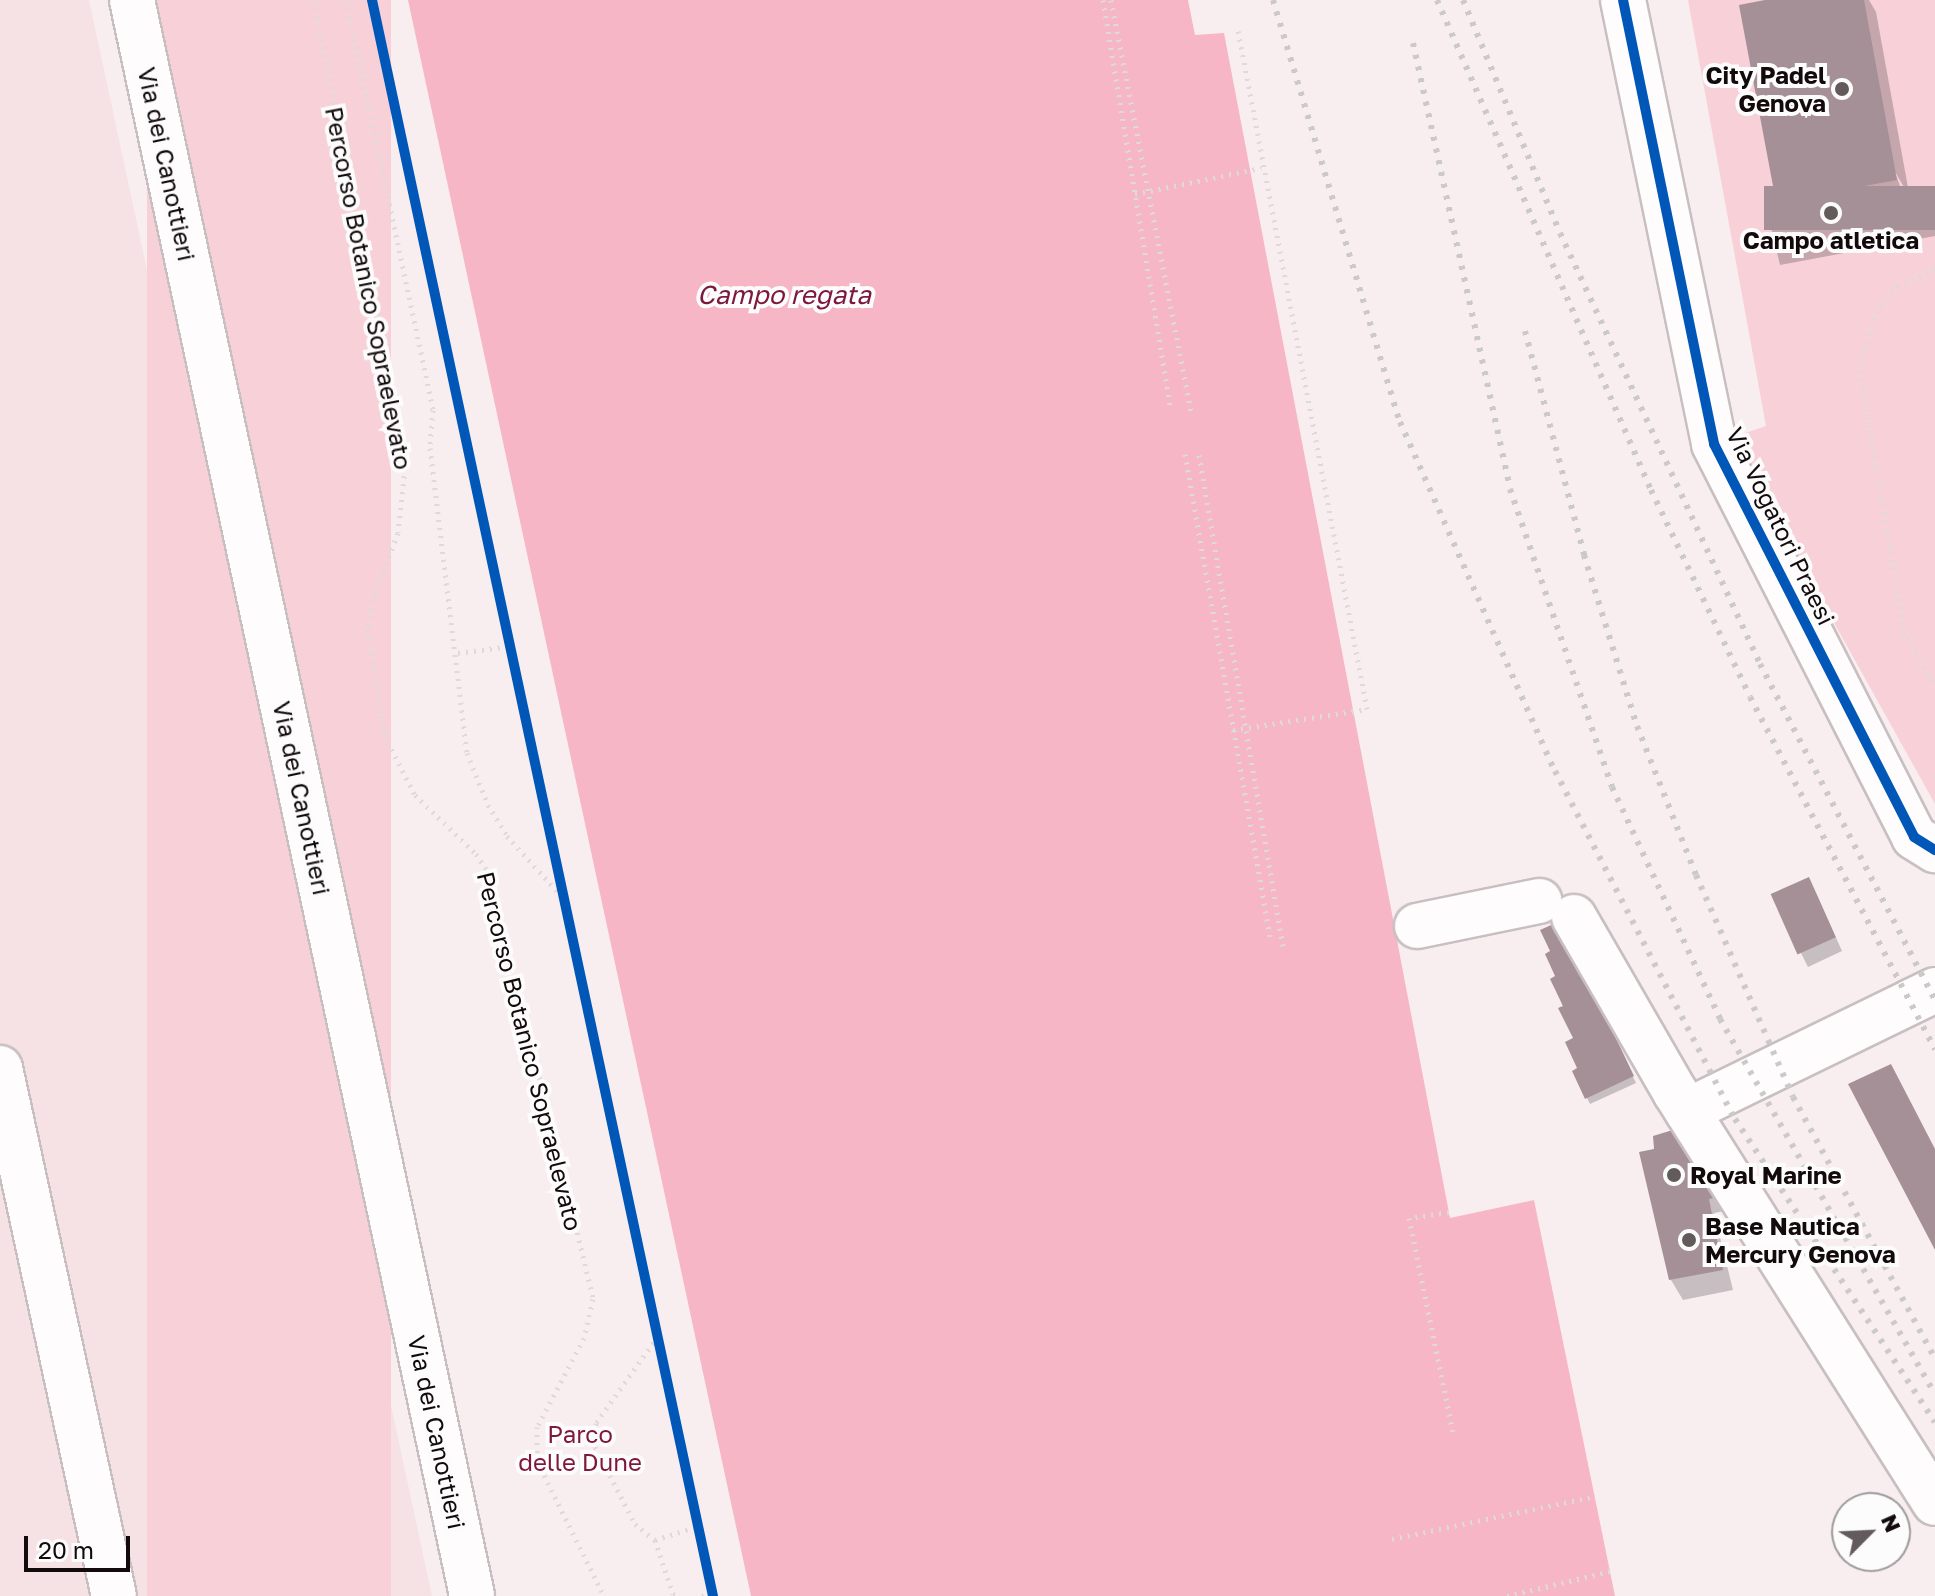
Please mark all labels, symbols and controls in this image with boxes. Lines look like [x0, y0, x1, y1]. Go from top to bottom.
place label: City Padel Genova [1706, 61, 1826, 117]
street label: Via dei Canottieri [132, 64, 202, 264]
marker: City Padel Genova [1833, 80, 1851, 98]
street label: Percorso Botanico Sopraelevato [320, 104, 418, 472]
marker: Campo atletica [1822, 204, 1840, 222]
place label: Campo atletica [1743, 226, 1919, 254]
water label: Campo regata [697, 279, 871, 311]
street label: Via Vogatori Praesi [1721, 422, 1841, 630]
street label: Via dei Canottieri [267, 698, 337, 898]
street label: Percorso Botanico Sopraelevato [471, 869, 589, 1233]
place label: Royal Marine [1690, 1161, 1842, 1189]
marker: Royal Marine [1665, 1166, 1683, 1184]
place label: Base Nautica Mercury Genova [1705, 1212, 1896, 1268]
marker: Base Nautica Mercury Genova [1680, 1231, 1698, 1249]
street label: Via dei Canottieri [402, 1332, 472, 1532]
park label: Parco delle Dune [518, 1420, 642, 1476]
north arrow [1831, 1492, 1911, 1572]
text: N [1876, 1510, 1907, 1536]
scale bar [28, 1520, 134, 1570]
text: 20 m [38, 1535, 94, 1564]

